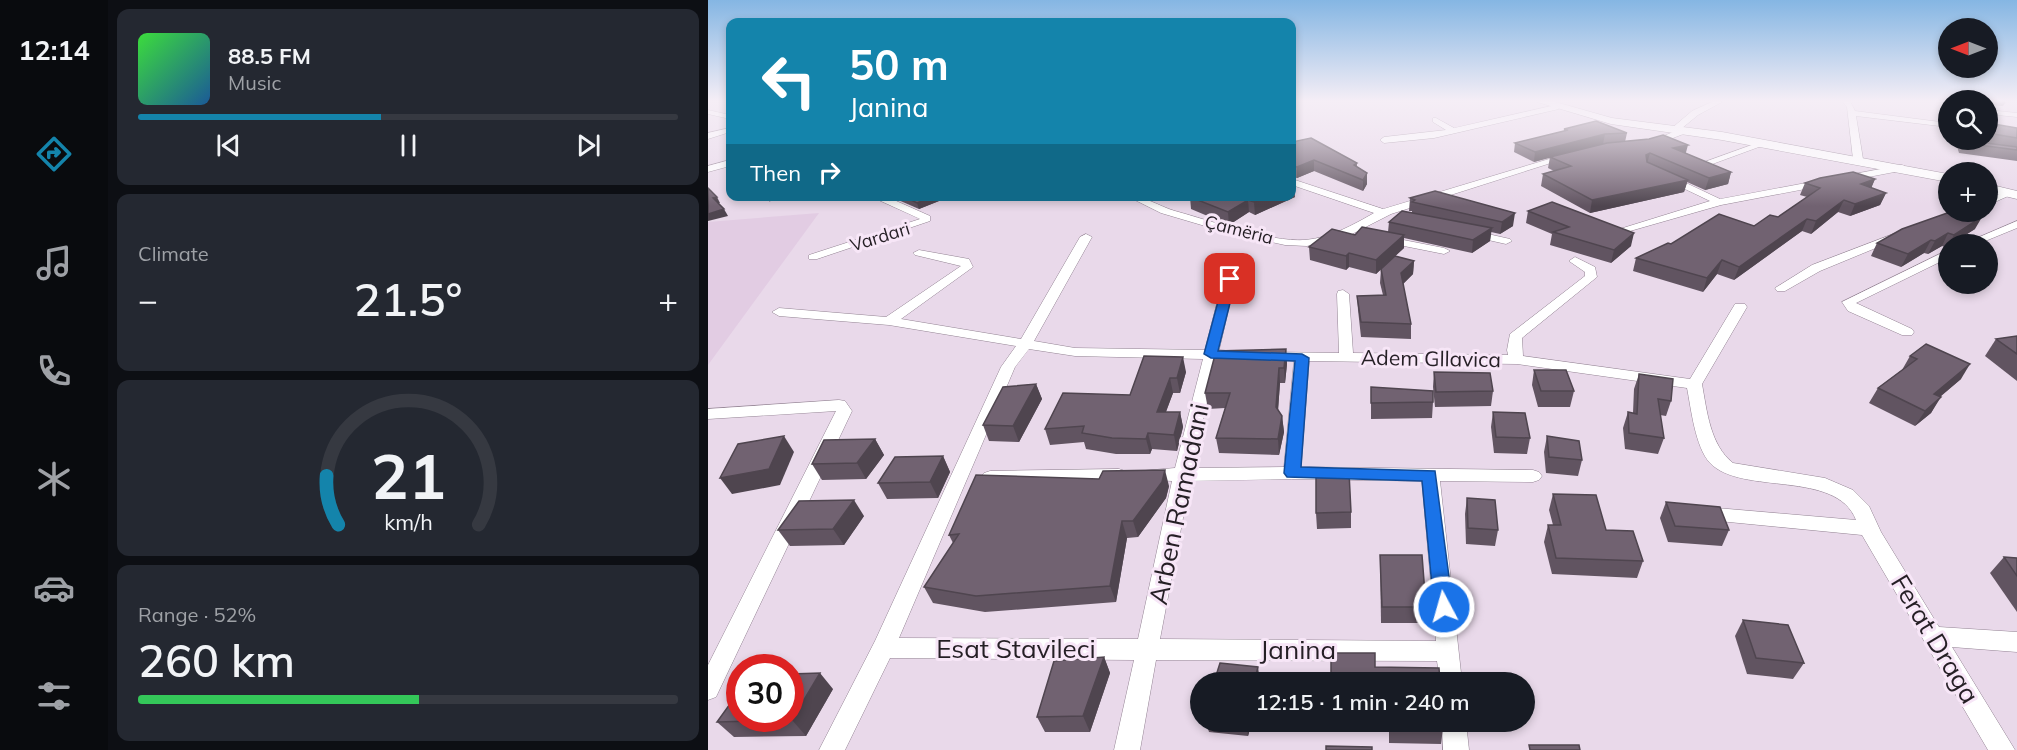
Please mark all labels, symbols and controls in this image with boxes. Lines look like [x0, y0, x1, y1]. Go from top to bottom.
north arrow [1938, 18, 1998, 78]
map controls [1938, 18, 1998, 294]
text: 12:14 [18, 33, 90, 67]
text: 50 m [849, 38, 949, 91]
text: 88.5 FM [228, 42, 311, 70]
icon: left [750, 42, 828, 120]
text: Music [228, 70, 281, 95]
text: Janina [849, 90, 928, 124]
button: search [1938, 90, 1998, 150]
icon: previous [212, 129, 245, 162]
icon: pause [392, 129, 425, 162]
icon: next [572, 129, 605, 162]
icon: directions [33, 133, 75, 175]
icon: right [813, 156, 846, 189]
text: Then [750, 159, 801, 187]
button: + [1938, 162, 1998, 222]
street label: Çamëria [1202, 210, 1276, 249]
street label: Vardari [847, 217, 912, 256]
button: − [1938, 234, 1998, 294]
text: Climate [138, 241, 209, 266]
icon: music [33, 242, 75, 284]
pin [1204, 253, 1255, 304]
icon: arrive [1213, 262, 1246, 295]
text: 21.5° [354, 271, 462, 327]
text: − [138, 279, 158, 320]
text: + [658, 279, 678, 320]
street label: Adem Gllavica [1361, 344, 1501, 372]
icon: phone [33, 350, 75, 392]
street label: Arben Ramadani [1141, 400, 1216, 608]
text: 21 [371, 436, 445, 515]
icon: climate [33, 458, 75, 500]
text: km/h [384, 508, 432, 535]
icon: car [33, 567, 75, 609]
street label: Ferat Draga [1884, 568, 1987, 709]
position arrow [1412, 575, 1476, 639]
text: Range · 52% [138, 602, 256, 627]
text: 260 km [138, 632, 295, 688]
street label: Esat Stavileci [936, 632, 1096, 665]
street label: Janina [1260, 633, 1336, 666]
speed limit sign: 30 [726, 654, 804, 732]
icon: filters [33, 675, 75, 717]
text: 12:15 · 1 min · 240 m [1255, 688, 1470, 716]

